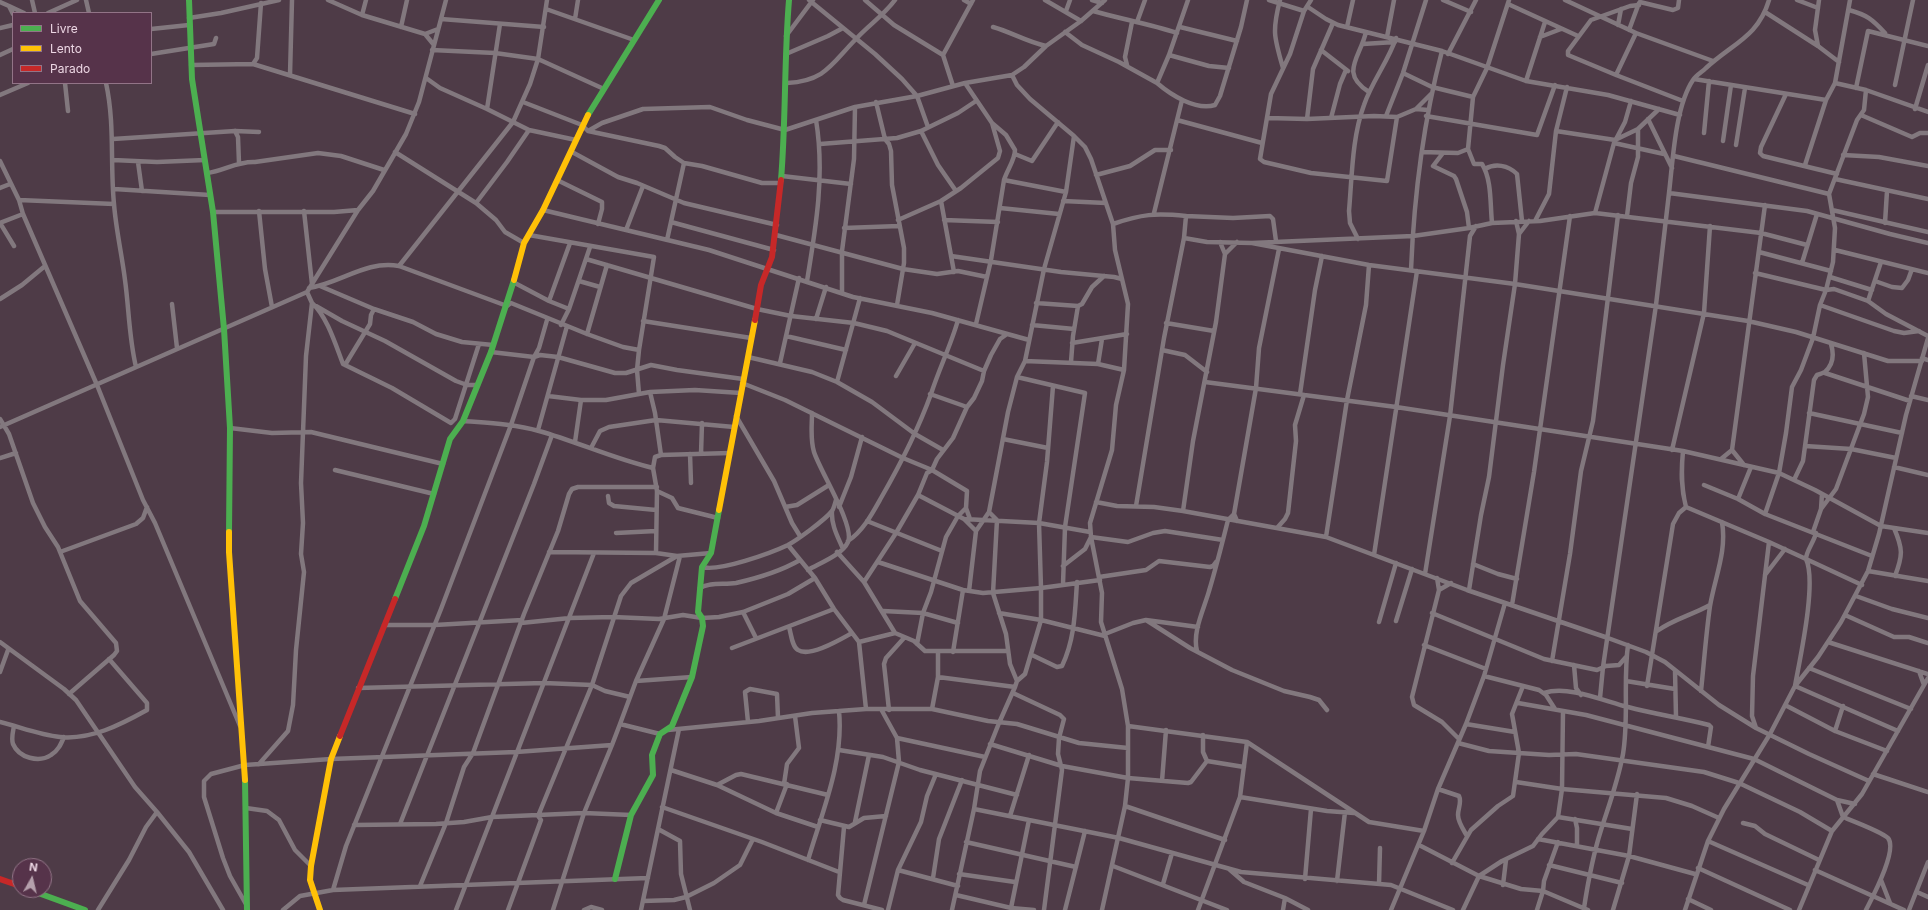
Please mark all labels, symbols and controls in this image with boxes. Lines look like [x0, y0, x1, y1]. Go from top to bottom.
legend [12, 12, 152, 84]
text: Livre [50, 21, 78, 36]
text: Lento [50, 41, 82, 56]
text: Parado [50, 61, 90, 76]
north arrow [12, 858, 52, 898]
text: N [28, 860, 39, 875]

